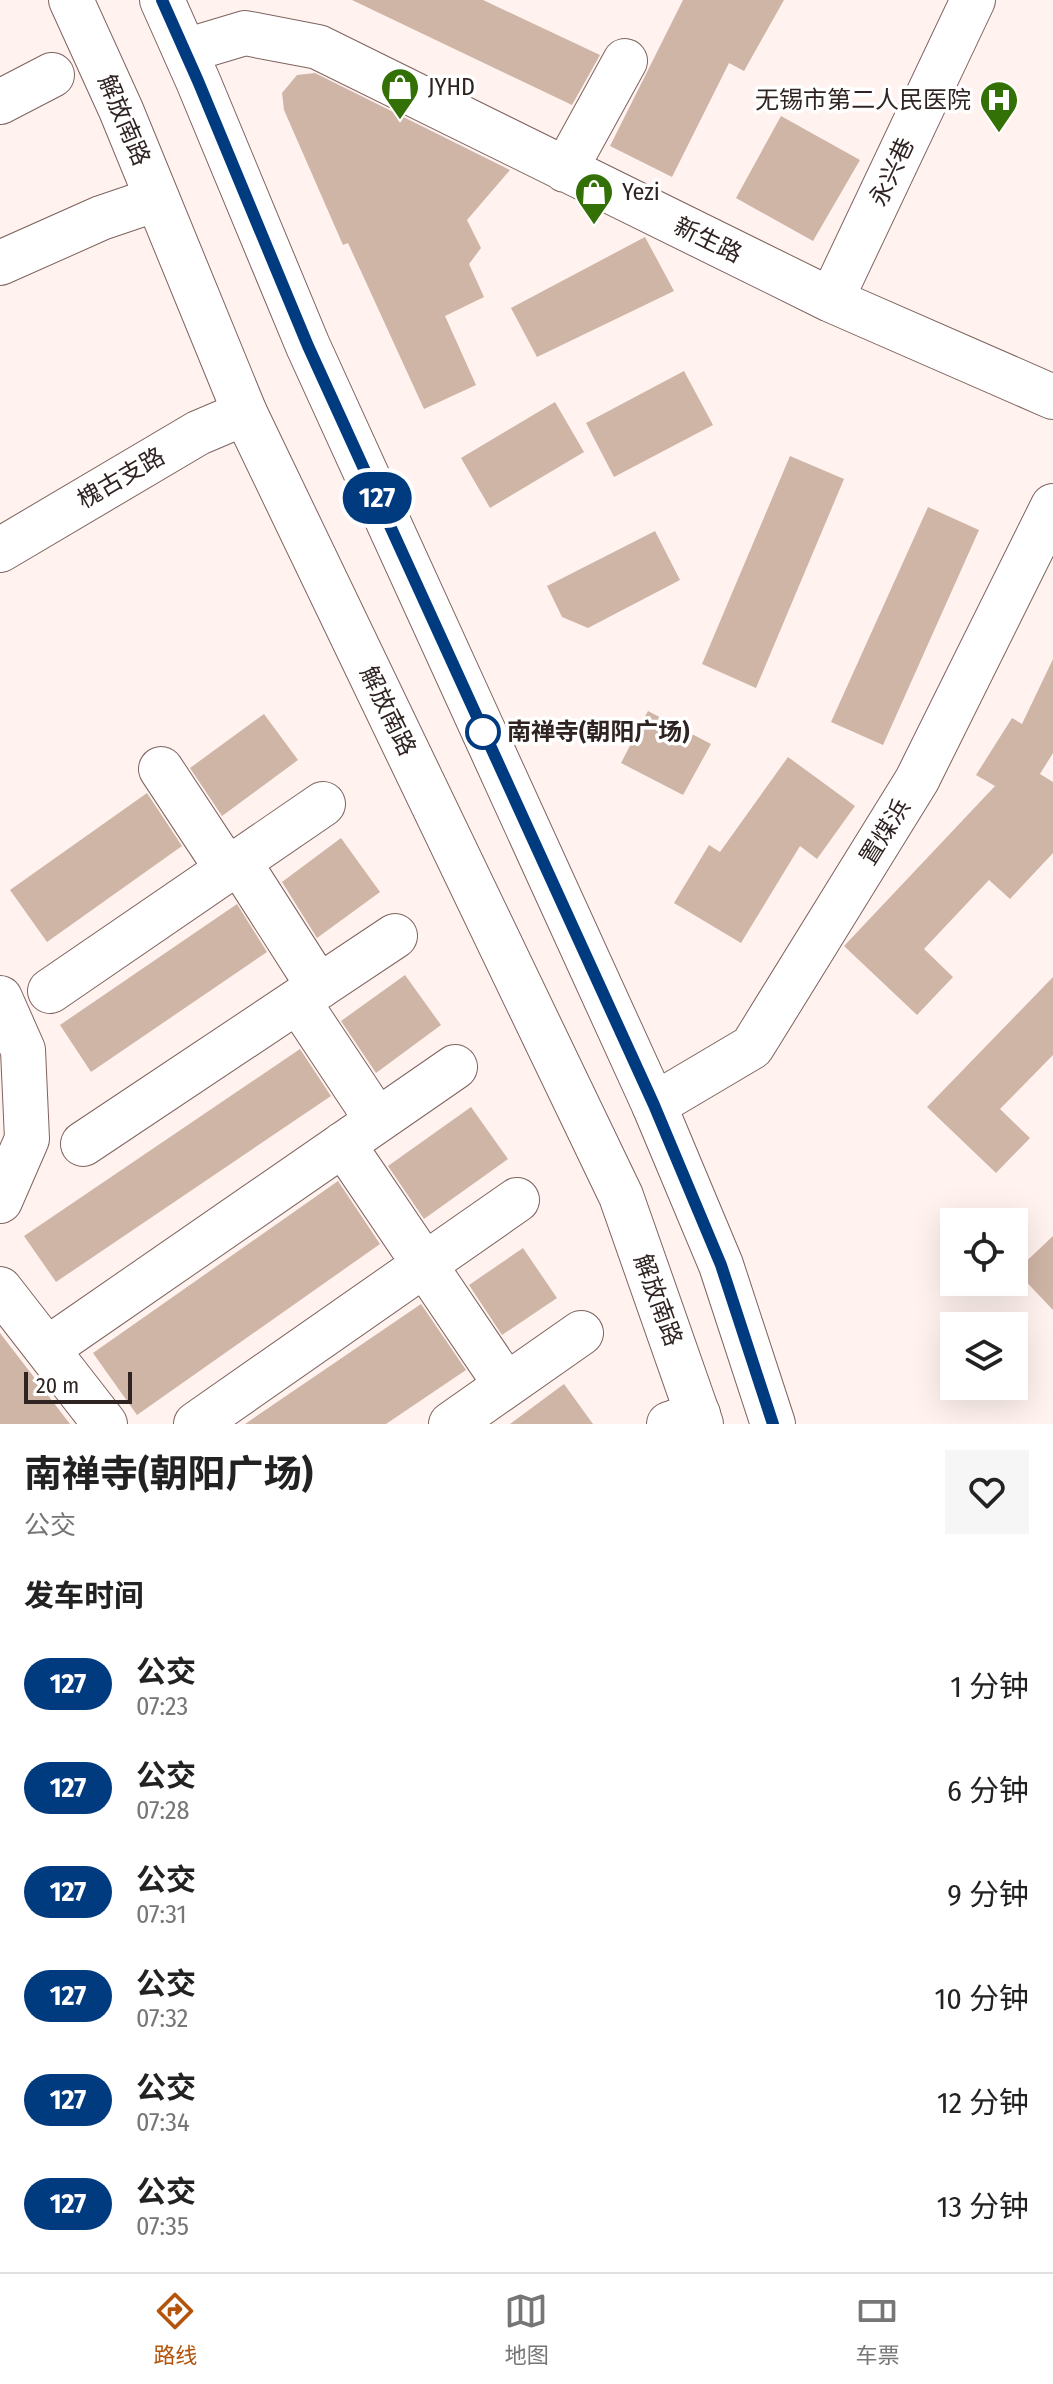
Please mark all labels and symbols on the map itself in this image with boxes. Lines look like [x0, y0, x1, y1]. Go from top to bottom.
shop icon: JYHD [379, 66, 421, 121]
street label: 解放南路 [92, 70, 156, 170]
place label: JYHD [428, 73, 475, 101]
hospital icon: 无锡市第二人民医院 [978, 79, 1020, 134]
place label: 无锡市第二人民医院 [755, 86, 971, 114]
street label: 永兴巷 [864, 133, 920, 211]
shop icon: Yezi [573, 171, 615, 226]
place label: Yezi [622, 178, 660, 206]
street label: 新生路 [670, 212, 746, 268]
street label: 槐古支路 [72, 442, 170, 514]
line badge: 127 [331, 472, 423, 524]
street label: 解放南路 [354, 662, 422, 760]
marker: 南禅寺(朝阳广场) [466, 715, 500, 749]
place label: 南禅寺(朝阳广场) [507, 718, 689, 746]
street label: 置煤浜 [854, 794, 916, 870]
street label: 解放南路 [628, 1250, 688, 1350]
scale bar [24, 1368, 132, 1404]

